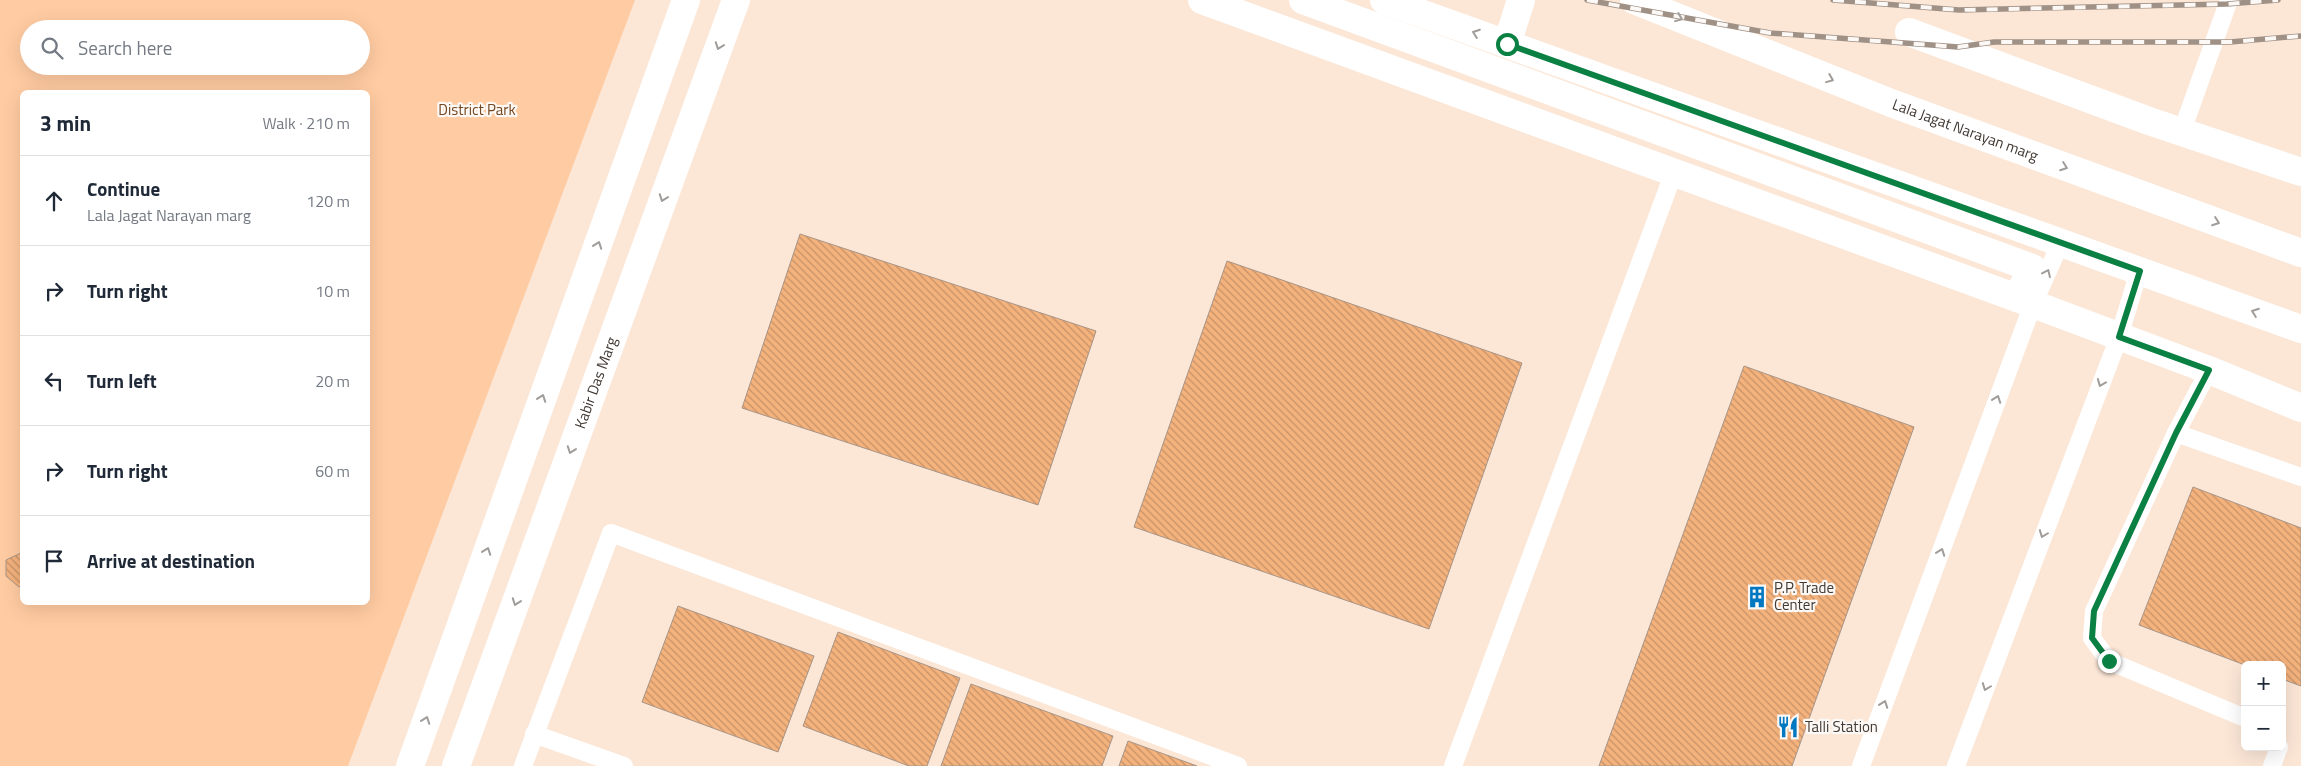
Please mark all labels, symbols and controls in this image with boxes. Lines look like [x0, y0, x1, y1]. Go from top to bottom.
one-way arrow [1674, 12, 1683, 22]
search box [20, 20, 370, 75]
one-way arrow [1472, 29, 1481, 39]
text: Search here [78, 33, 172, 62]
route start [1496, 33, 1519, 56]
icon: search [38, 34, 66, 62]
one-way arrow [715, 41, 725, 50]
one-way arrow [1825, 72, 1834, 83]
street label: Lala Jagat Narayan marg [1889, 92, 2042, 167]
park label: District Park [438, 98, 516, 121]
text: 3 min [40, 107, 91, 139]
text: Walk · 210 m [262, 111, 350, 135]
one-way arrow [2059, 161, 2068, 171]
text: Continue [87, 174, 160, 203]
icon: ahead [40, 187, 68, 215]
text: 120 m [306, 189, 350, 213]
one-way arrow [659, 194, 669, 202]
text: Lala Jagat Narayan marg [87, 203, 251, 227]
one-way arrow [2212, 216, 2220, 226]
one-way arrow [592, 241, 602, 250]
one-way arrow [2041, 269, 2052, 278]
text: Turn right [87, 276, 168, 305]
icon: right [40, 277, 68, 305]
text: 10 m [315, 279, 350, 303]
one-way arrow [2251, 308, 2260, 318]
street label: Kabir Das Marg [568, 333, 623, 432]
text: Turn left [87, 366, 157, 395]
icon: left [40, 367, 68, 395]
text: 20 m [315, 369, 350, 393]
one-way arrow [2096, 378, 2106, 386]
one-way arrow [537, 394, 547, 403]
one-way arrow [1992, 396, 2002, 404]
one-way arrow [567, 445, 577, 453]
text: Turn right [87, 456, 168, 485]
icon: right [40, 457, 68, 485]
text: 60 m [315, 459, 350, 483]
one-way arrow [2039, 530, 2049, 538]
text: Arrive at destination [87, 546, 255, 575]
icon: arrive [40, 547, 68, 575]
one-way arrow [481, 547, 491, 556]
one-way arrow [1935, 548, 1945, 556]
place label: P.P. Trade Center [1774, 576, 1834, 616]
building icon: P.P. Trade Center [1744, 584, 1770, 610]
one-way arrow [512, 598, 522, 606]
route end [2098, 650, 2121, 673]
map controls [2241, 661, 2286, 751]
button: + [2241, 661, 2286, 706]
one-way arrow [1982, 682, 1992, 690]
one-way arrow [1878, 700, 1888, 709]
button: − [2241, 706, 2286, 751]
restaurant icon: Talli Station [1775, 714, 1801, 740]
place label: Talli Station [1805, 715, 1878, 738]
one-way arrow [421, 716, 431, 725]

